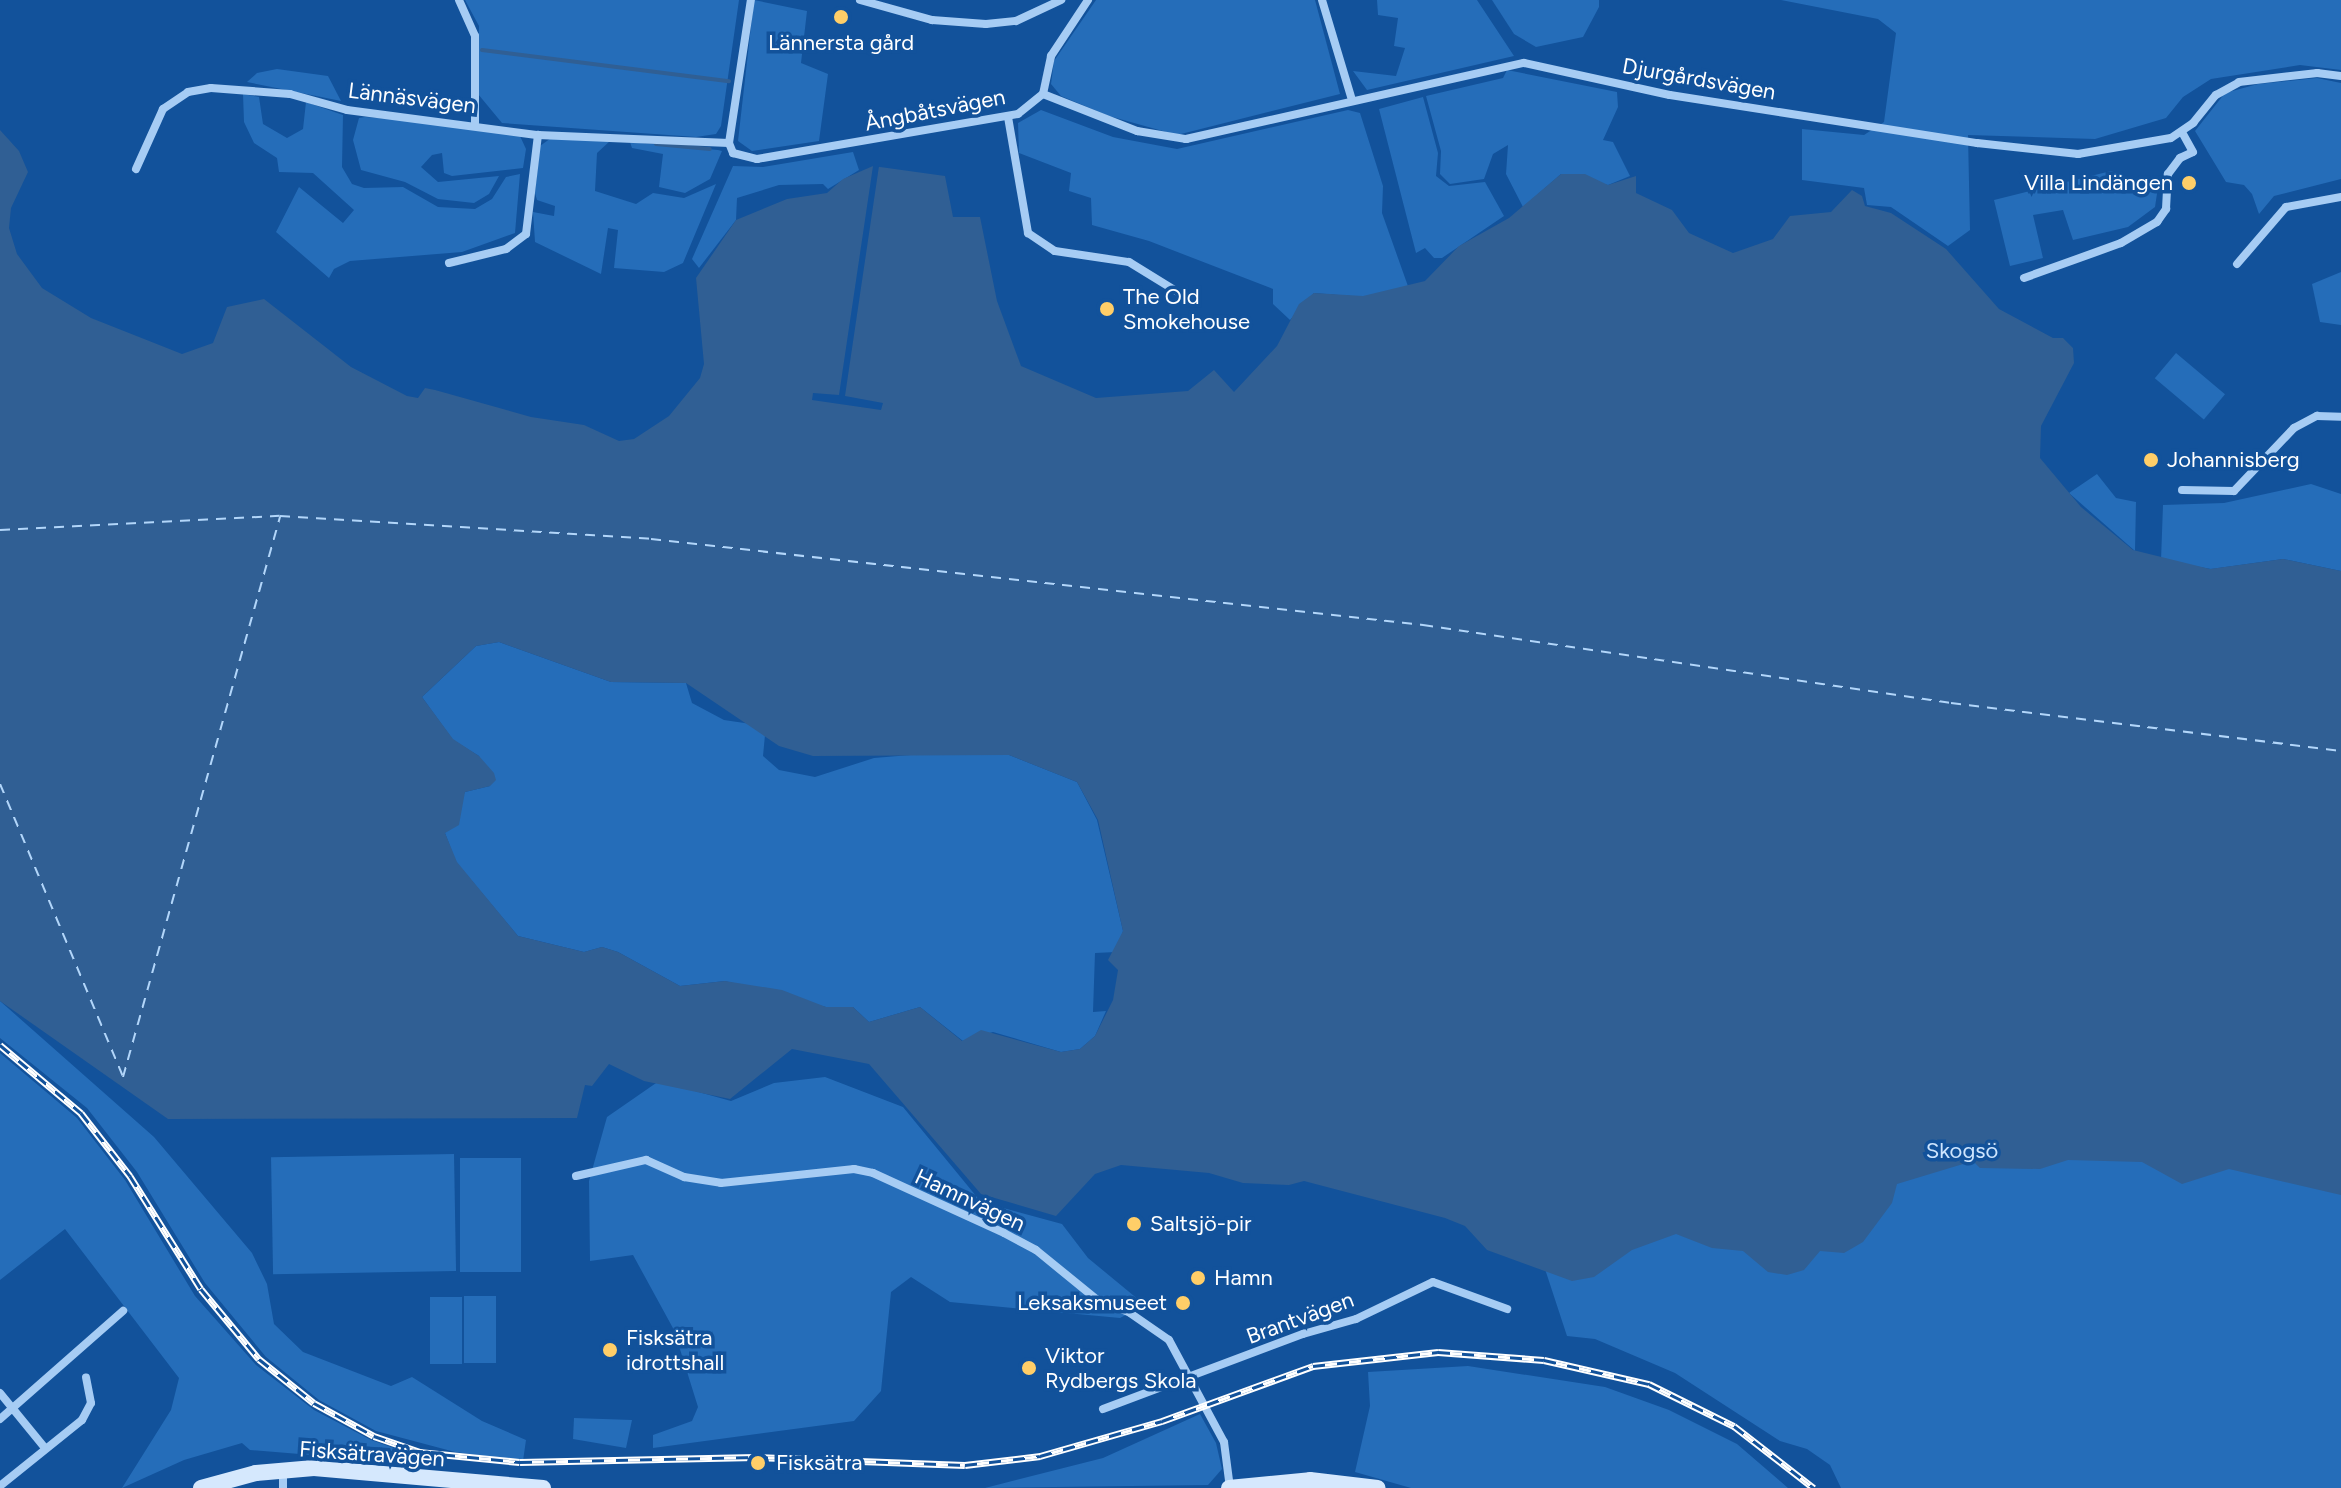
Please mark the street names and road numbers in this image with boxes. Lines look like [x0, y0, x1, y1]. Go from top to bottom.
street label: Djurgårdsvägen [1620, 53, 1778, 105]
street label: Lännäsvägen [347, 77, 477, 119]
street label: Ångbåtsvägen [863, 83, 1007, 137]
street label: Hamnvägen [911, 1163, 1029, 1237]
street label: Brantvägen [1243, 1286, 1357, 1350]
street label: Fisksätravägen [298, 1436, 446, 1472]

